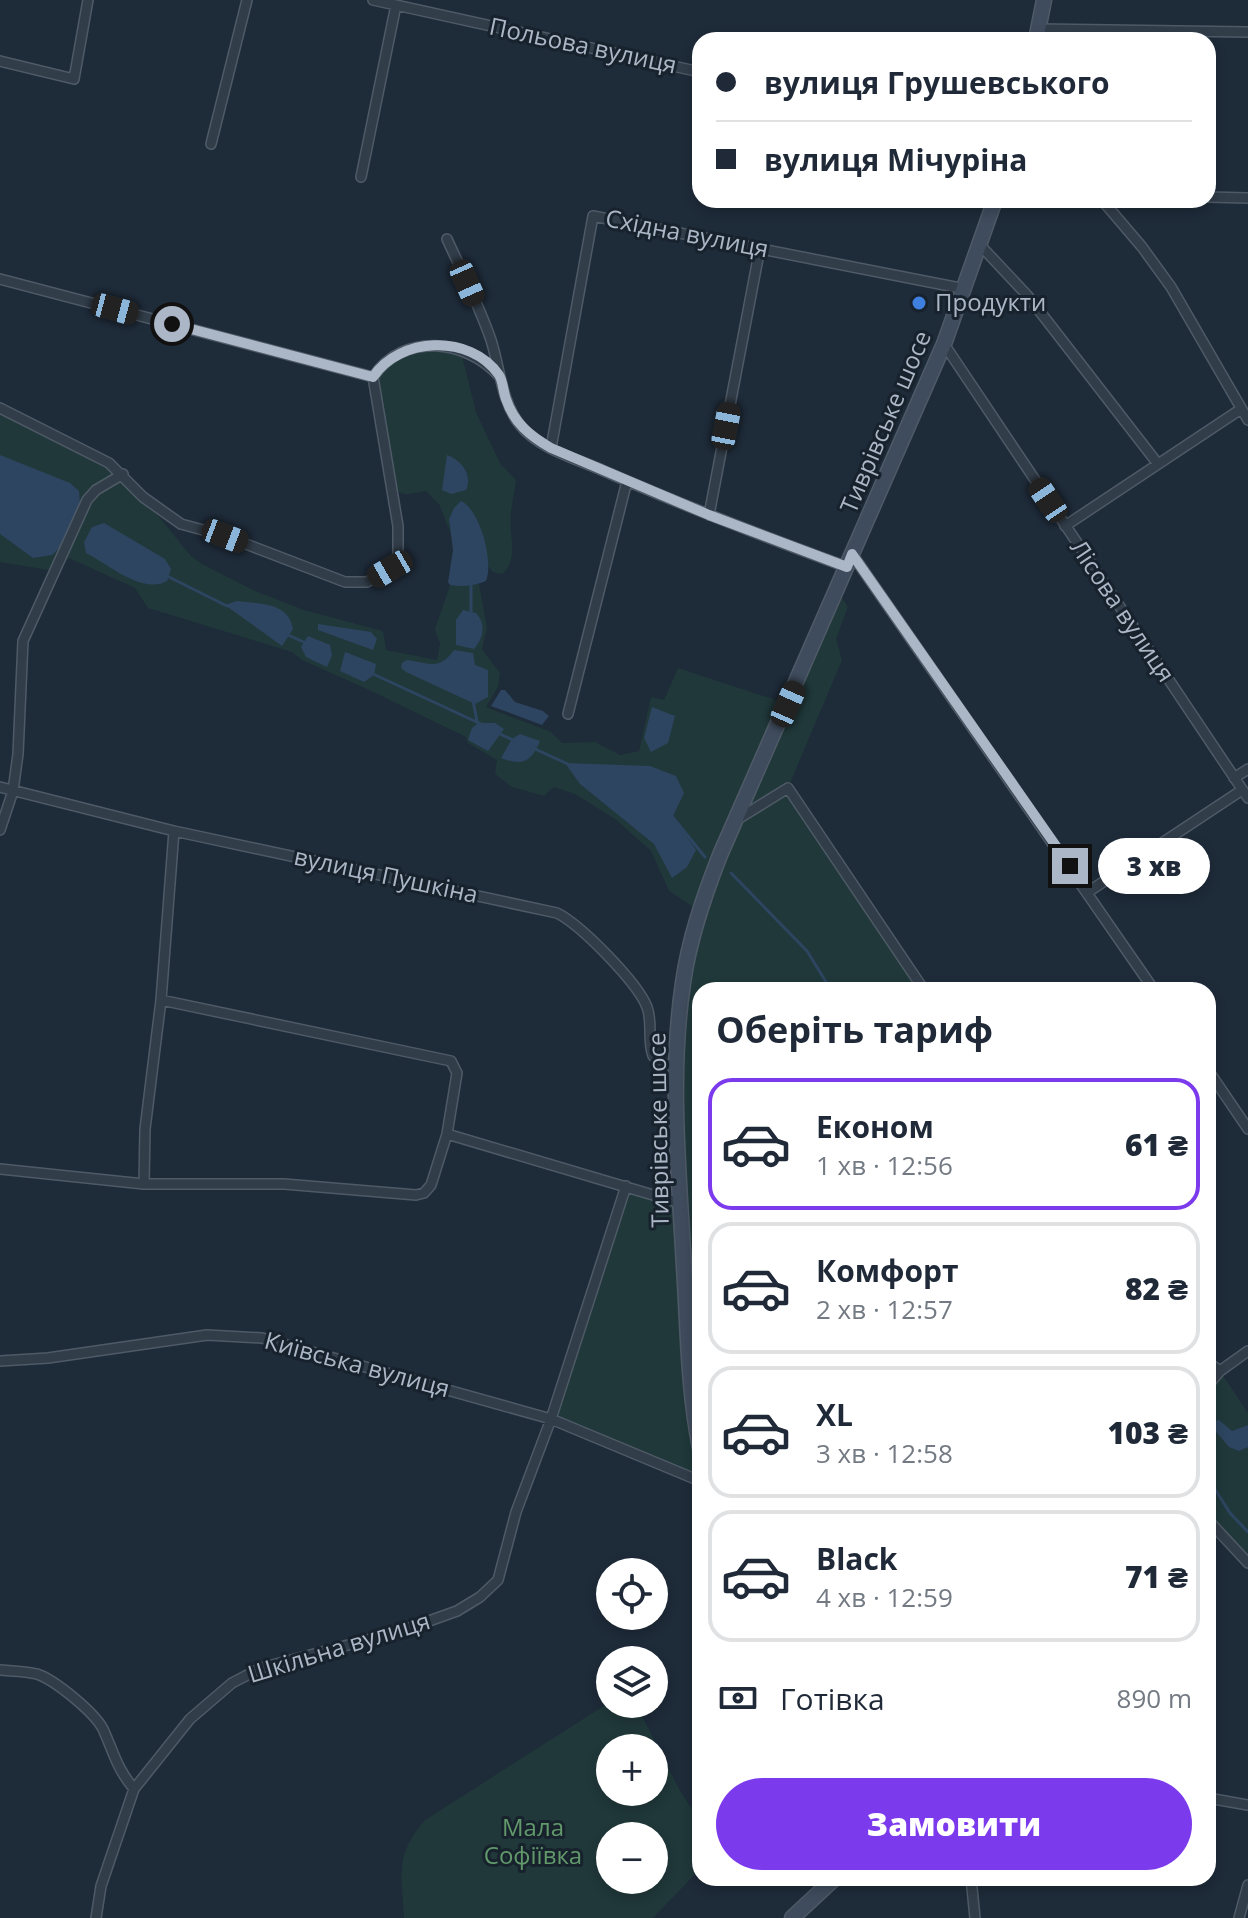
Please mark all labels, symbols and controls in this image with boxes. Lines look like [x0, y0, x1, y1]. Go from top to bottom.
street label: Польова вулиця [487, 9, 680, 80]
text: вулиця Грушевського [764, 62, 1110, 103]
text: вулиця Мічуріна [764, 139, 1027, 180]
street label: Східна вулиця [603, 201, 772, 265]
car [446, 256, 488, 310]
place label: Продукти [935, 285, 1046, 318]
car [89, 291, 141, 327]
marker: Продукти [910, 294, 928, 312]
route start [154, 306, 190, 342]
street label: Тиврівське шосе [831, 325, 938, 518]
car [710, 400, 742, 452]
car [1025, 473, 1071, 527]
car [198, 516, 252, 556]
street label: Лісова вулиця [1063, 532, 1183, 688]
car [363, 547, 417, 591]
car [767, 677, 809, 731]
callout: 3 хв [1098, 838, 1210, 894]
street label: вулиця Пушкіна [291, 839, 481, 910]
route end [1052, 848, 1088, 884]
text: 3 хв [1127, 848, 1181, 884]
text: Оберіть тариф [716, 1005, 993, 1054]
street label: Тиврівське шосе [639, 1032, 676, 1228]
text: Економ [816, 1106, 934, 1147]
icon: car [720, 1108, 792, 1180]
text: 61 ₴ [1125, 1124, 1188, 1165]
text: 1 хв · 12:56 [816, 1147, 953, 1183]
text: Комфорт [816, 1250, 959, 1291]
icon: car [720, 1252, 792, 1324]
text: 82 ₴ [1125, 1268, 1188, 1309]
text: 2 хв · 12:57 [816, 1291, 953, 1327]
street label: Київська вулиця [261, 1323, 454, 1404]
text: XL [816, 1394, 853, 1435]
icon: car [720, 1396, 792, 1468]
text: 103 ₴ [1107, 1412, 1188, 1453]
text: 3 хв · 12:58 [816, 1435, 953, 1471]
text: Black [816, 1538, 897, 1579]
icon: car [720, 1540, 792, 1612]
text: 71 ₴ [1125, 1556, 1188, 1597]
map controls [596, 1558, 668, 1894]
button: locate [596, 1558, 668, 1630]
text: 4 хв · 12:59 [816, 1579, 953, 1615]
street label: Шкільна вулиця [243, 1603, 434, 1690]
button: layers [596, 1646, 668, 1718]
icon: cash [716, 1676, 760, 1720]
text: Готівка [780, 1678, 885, 1719]
text: 890 m [1117, 1680, 1192, 1716]
button: + [596, 1734, 668, 1806]
button: Замовити [716, 1778, 1192, 1870]
park label: Мала Софіївка [484, 1810, 582, 1871]
button: − [596, 1822, 668, 1894]

